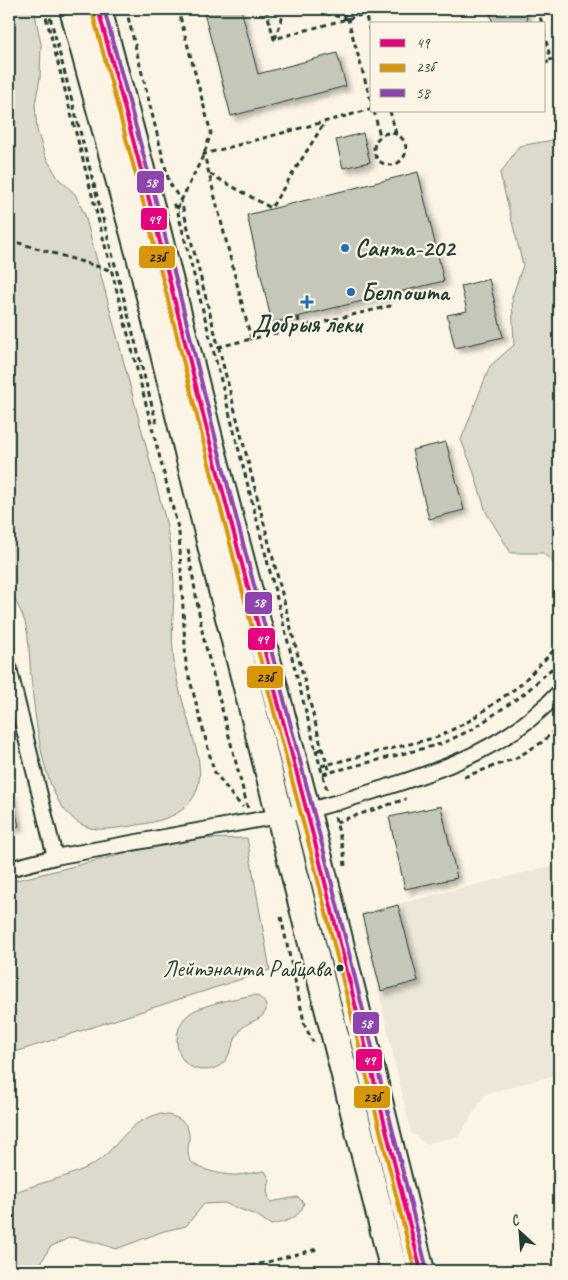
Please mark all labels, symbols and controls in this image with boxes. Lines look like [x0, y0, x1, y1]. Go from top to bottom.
legend [370, 22, 546, 112]
text: 49 [416, 34, 431, 53]
text: 23б [416, 58, 439, 77]
text: 58 [416, 84, 431, 103]
line badge: 58 [136, 170, 165, 194]
text: 58 [145, 174, 159, 191]
line badge: 49 [140, 207, 168, 231]
text: 49 [148, 211, 162, 228]
place label: Санта-202 [355, 233, 457, 263]
marker: Санта-202 [339, 242, 351, 254]
line badge: 23б [138, 245, 176, 269]
text: 23б [148, 249, 170, 266]
place label: Белпошта [361, 277, 451, 307]
marker: Белпошта [345, 286, 357, 298]
marker: Добрыя леки [301, 296, 313, 308]
place label: Добрыя леки [252, 309, 365, 339]
line badge: 58 [244, 591, 273, 615]
text: 58 [253, 594, 267, 611]
line badge: 49 [247, 627, 276, 651]
text: 49 [256, 631, 270, 648]
line badge: 23б [246, 665, 284, 689]
text: 23б [256, 669, 278, 686]
place label: Лейтэнанта Рабцава [163, 954, 333, 983]
marker: Лейтэнанта Рабцава [335, 963, 345, 973]
line badge: 58 [352, 1011, 380, 1035]
text: 58 [360, 1015, 374, 1032]
line badge: 49 [355, 1048, 383, 1072]
text: 49 [363, 1052, 377, 1069]
line badge: 23б [353, 1085, 391, 1109]
text: 23б [363, 1089, 385, 1106]
north arrow [496, 1208, 546, 1258]
text: С [508, 1211, 523, 1230]

